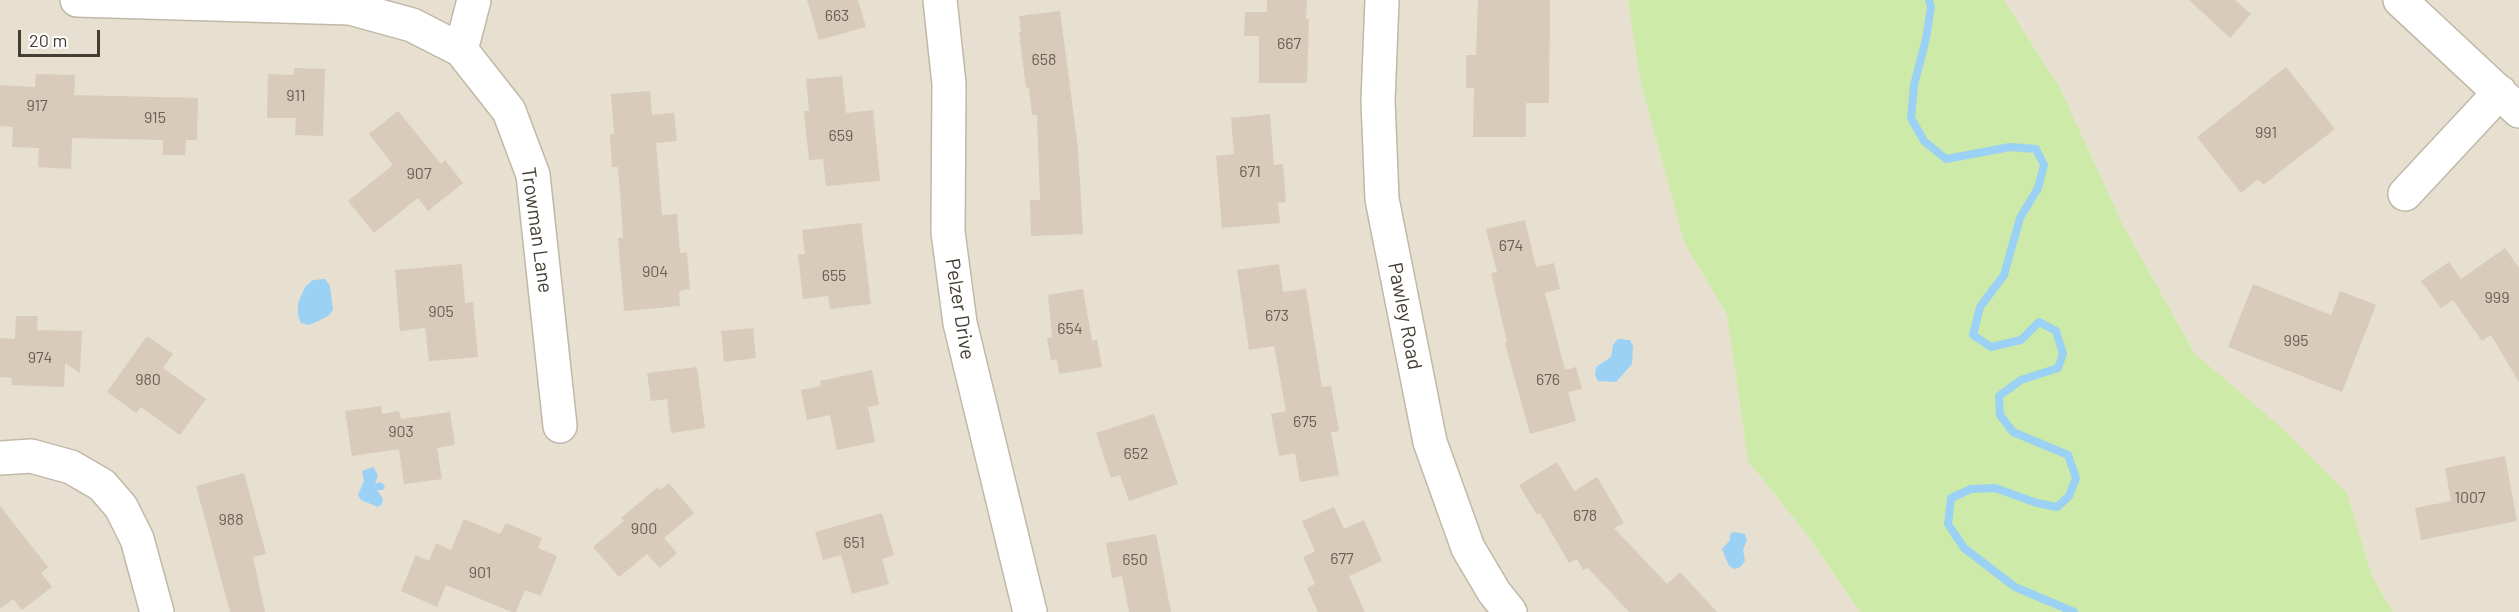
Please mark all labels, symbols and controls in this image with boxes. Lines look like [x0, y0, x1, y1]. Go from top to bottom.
house number: 663 [825, 6, 849, 26]
scale bar [21, 18, 104, 56]
text: 20 m [29, 29, 67, 51]
house number: 667 [1277, 34, 1301, 54]
house number: 658 [1032, 50, 1056, 70]
house number: 911 [286, 86, 306, 106]
house number: 917 [26, 96, 48, 116]
house number: 915 [144, 108, 166, 128]
house number: 991 [2255, 123, 2277, 143]
house number: 659 [829, 126, 853, 146]
house number: 671 [1239, 162, 1261, 182]
house number: 907 [407, 164, 431, 184]
street label: Trowman Lane [516, 166, 558, 294]
house number: 674 [1499, 236, 1523, 256]
street label: Pelzer Drive [940, 257, 980, 361]
street label: Pawley Road [1383, 260, 1427, 372]
house number: 904 [642, 262, 668, 282]
house number: 655 [822, 266, 846, 286]
house number: 999 [2484, 288, 2510, 308]
house number: 905 [428, 302, 454, 322]
house number: 673 [1265, 306, 1289, 326]
house number: 654 [1057, 319, 1083, 339]
house number: 995 [2284, 331, 2308, 351]
house number: 974 [28, 348, 52, 368]
house number: 980 [135, 370, 161, 390]
house number: 676 [1536, 370, 1560, 390]
house number: 675 [1293, 412, 1317, 432]
house number: 903 [388, 422, 414, 442]
house number: 652 [1123, 444, 1149, 464]
house number: 1007 [2454, 488, 2486, 508]
house number: 678 [1573, 506, 1597, 526]
house number: 988 [218, 510, 244, 530]
house number: 900 [631, 519, 657, 539]
house number: 651 [843, 533, 865, 553]
house number: 677 [1330, 549, 1354, 569]
house number: 650 [1122, 550, 1148, 570]
house number: 901 [469, 563, 491, 583]

